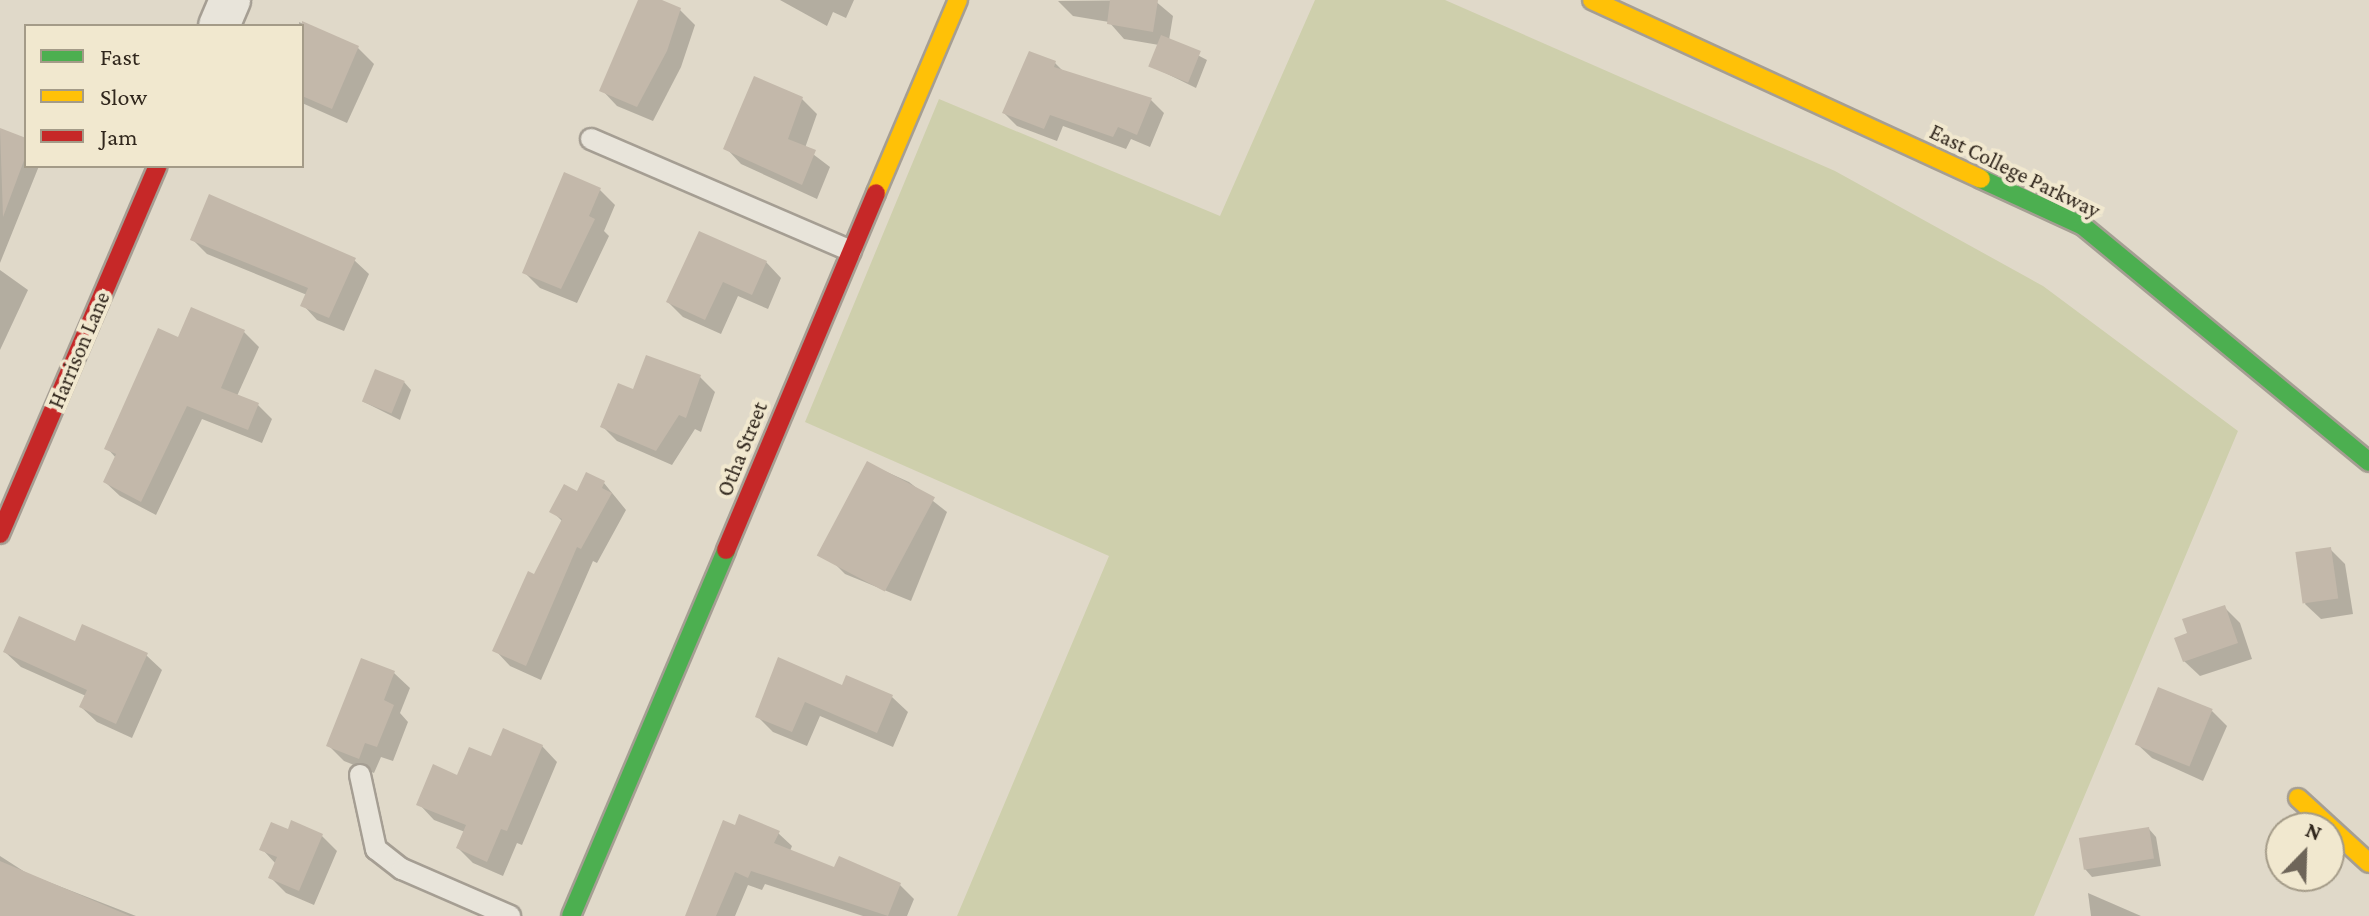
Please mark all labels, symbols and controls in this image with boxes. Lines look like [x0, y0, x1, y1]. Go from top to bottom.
legend [24, 24, 304, 168]
text: Fast [100, 43, 140, 70]
text: Slow [100, 83, 147, 110]
street label: East College Parkway [1925, 118, 2105, 224]
text: Jam [100, 123, 138, 150]
street label: Harrison Lane [43, 288, 115, 412]
street label: Otha Street [711, 398, 773, 500]
north arrow [2265, 812, 2345, 892]
text: N [2302, 817, 2326, 846]

